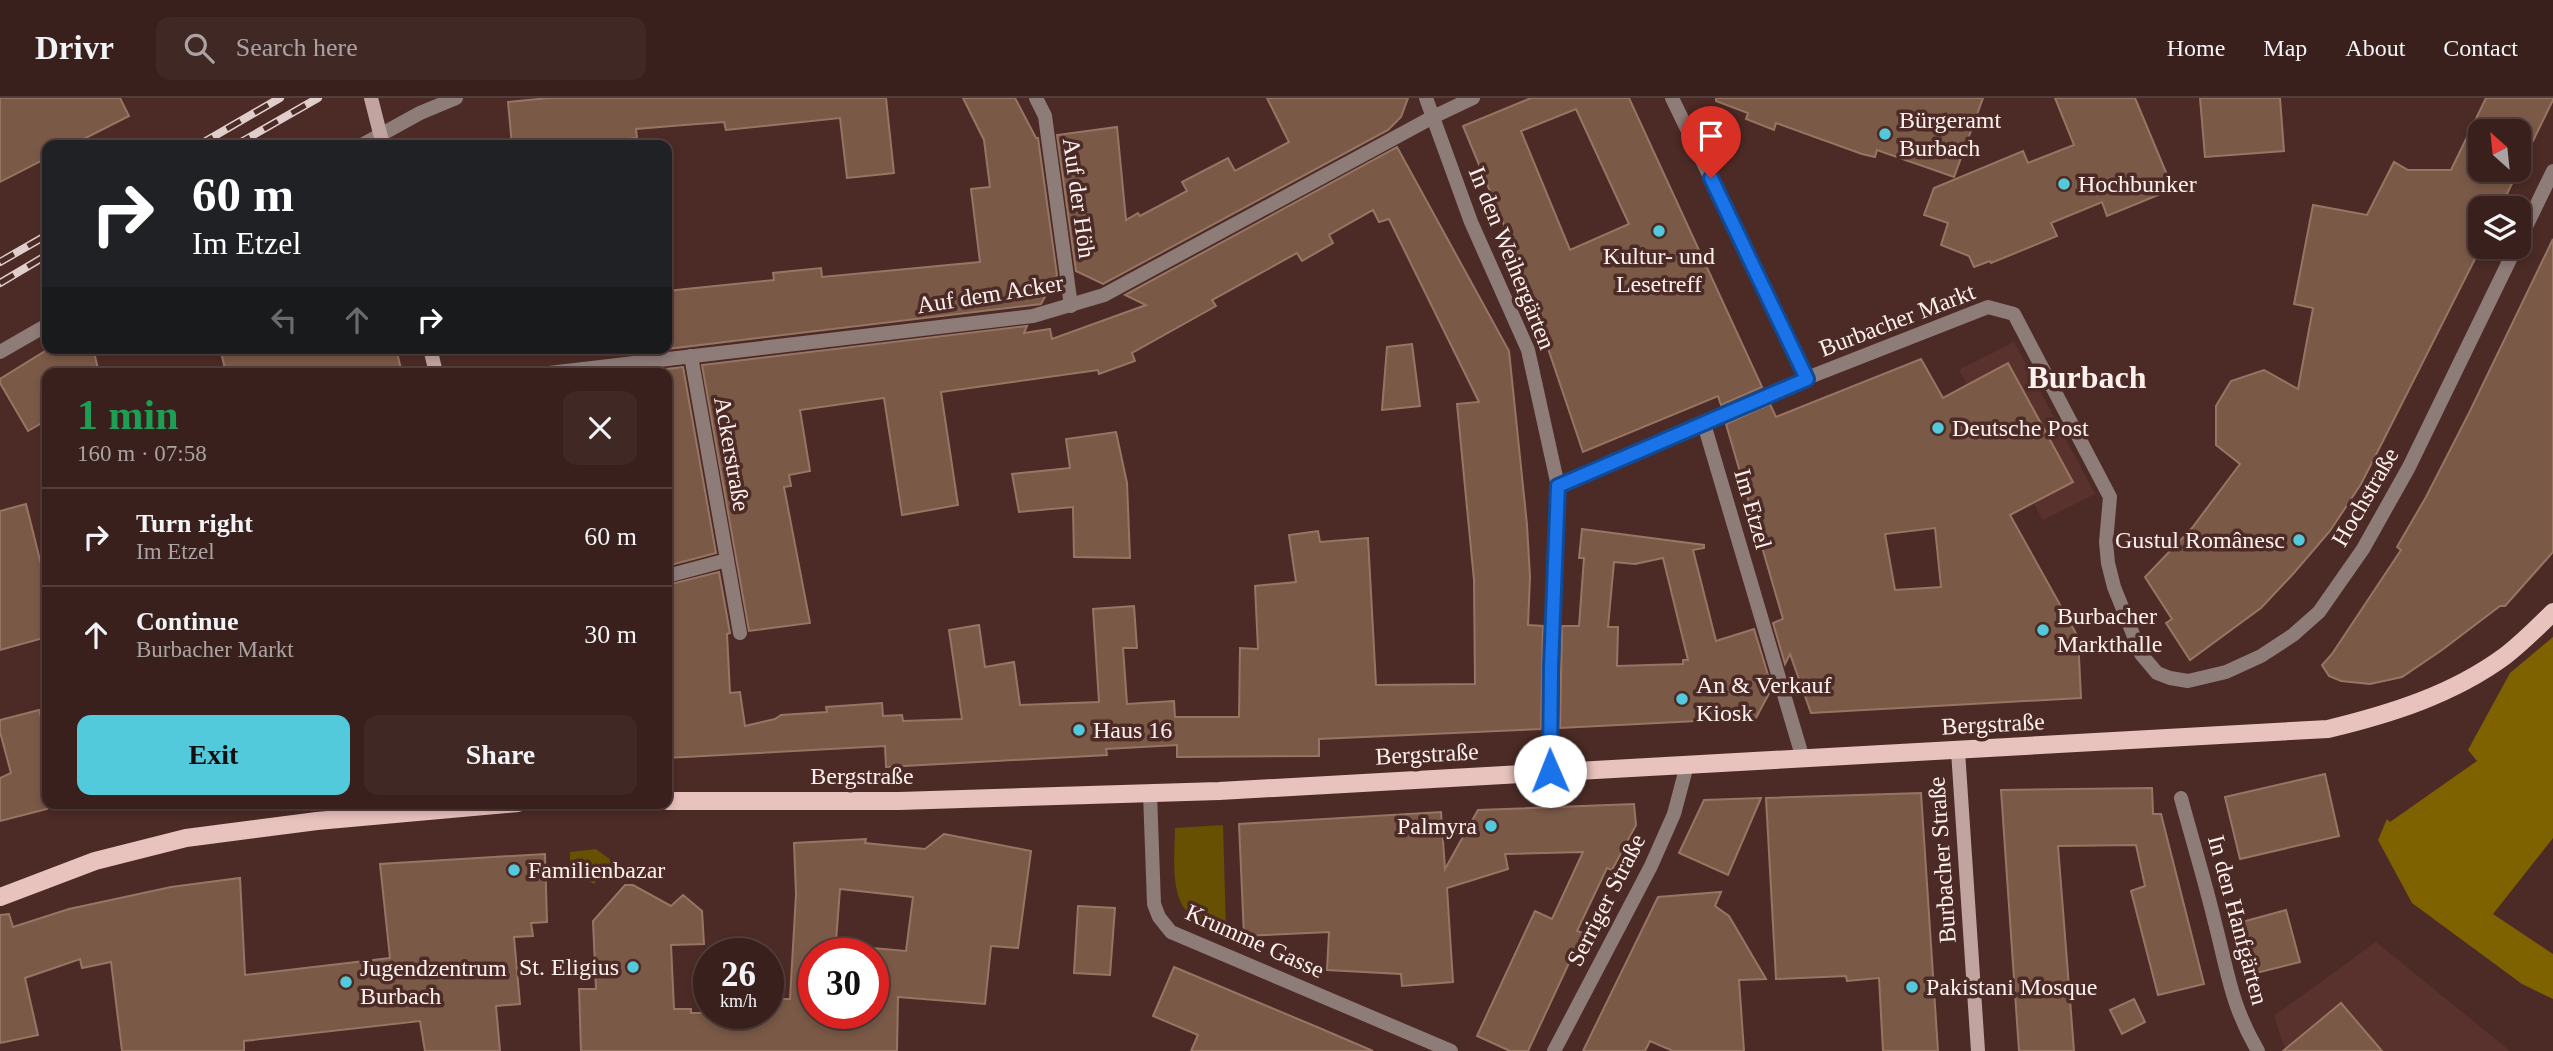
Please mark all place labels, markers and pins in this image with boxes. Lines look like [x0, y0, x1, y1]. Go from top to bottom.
pin [1681, 106, 1741, 178]
place label: Bürgeramt Burbach [1899, 107, 2002, 161]
marker: Bürgeramt Burbach [1877, 126, 1893, 142]
place label: Hochbunker [2078, 171, 2197, 197]
marker: Hochbunker [2056, 176, 2072, 192]
marker: Kultur- und Lesetreff [1651, 223, 1667, 239]
place label: Kultur- und Lesetreff [1603, 243, 1715, 297]
place label: Deutsche Post [1952, 415, 2089, 441]
marker: Deutsche Post [1930, 420, 1946, 436]
place label: Gustul Românesc [2115, 527, 2285, 553]
marker: Gustul Românesc [2291, 532, 2307, 548]
place label: Burbacher Markthalle [2057, 603, 2162, 657]
marker: Burbacher Markthalle [2035, 622, 2051, 638]
place label: An & Verkauf Kiosk [1696, 672, 1832, 726]
marker: An & Verkauf Kiosk [1674, 691, 1690, 707]
place label: Haus 16 [1093, 717, 1172, 743]
marker: Haus 16 [1071, 722, 1087, 738]
place label: Palmyra [1397, 813, 1477, 839]
marker: Palmyra [1483, 818, 1499, 834]
place label: Familienbazar [528, 857, 665, 883]
marker: Familienbazar [506, 862, 522, 878]
place label: St. Eligius [519, 954, 619, 980]
place label: Jugendzentrum Burbach [360, 955, 507, 1009]
marker: St. Eligius [625, 959, 641, 975]
marker: Jugendzentrum Burbach [338, 974, 354, 990]
place label: Pakistani Mosque [1926, 974, 2097, 1000]
marker: Pakistani Mosque [1904, 979, 1920, 995]

